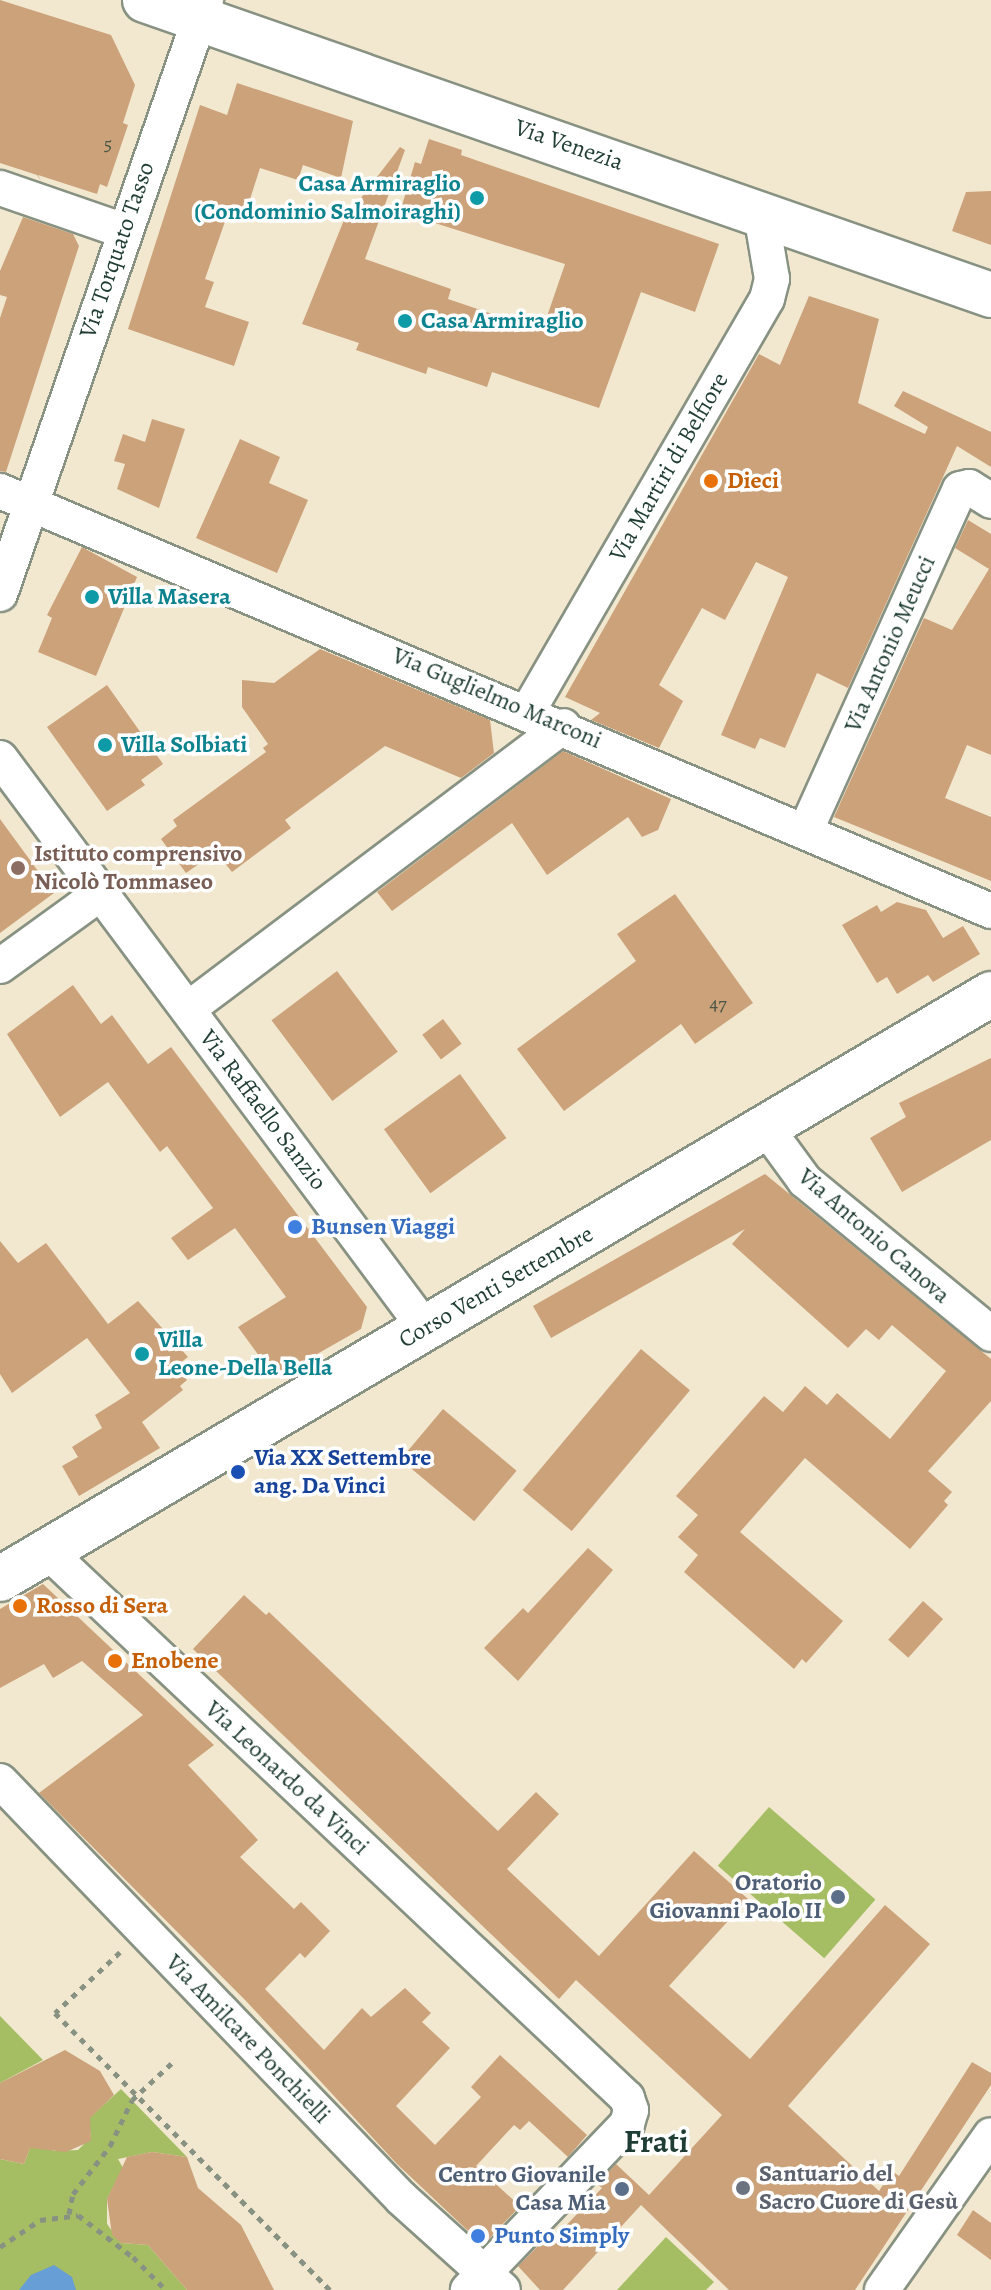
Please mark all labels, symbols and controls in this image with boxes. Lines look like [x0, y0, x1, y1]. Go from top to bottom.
street label: Via Venezia [511, 113, 627, 177]
house number: 5 [104, 131, 112, 155]
street label: Via Torquato Tasso [73, 158, 161, 342]
place label: Casa Armiraglio (Condominio Salmoiraghi) [194, 170, 461, 226]
marker: Casa Armiraglio (Condominio Salmoiraghi) [468, 189, 486, 207]
place label: Casa Armiraglio [421, 307, 584, 335]
marker: Casa Armiraglio [396, 312, 414, 330]
street label: Via Martiri di Belfiore [603, 368, 735, 566]
place label: Dieci [727, 467, 779, 495]
marker: Dieci [702, 472, 720, 490]
street label: Via Antonio Meucci [838, 551, 942, 737]
place label: Villa Masera [108, 583, 231, 611]
marker: Villa Masera [83, 588, 101, 606]
street label: Via Guglielmo Marconi [388, 641, 606, 755]
place label: Villa Solbiati [121, 731, 247, 759]
marker: Villa Solbiati [96, 736, 114, 754]
place label: Istituto comprensivo Nicolò Tommaseo [34, 840, 242, 896]
marker: Istituto comprensivo Nicolò Tommaseo [9, 859, 27, 877]
house number: 47 [709, 991, 727, 1015]
street label: Via Raffaello Sanzio [193, 1024, 333, 1196]
street label: Via Antonio Canova [792, 1162, 956, 1310]
place label: Bunsen Viaggi [311, 1213, 455, 1241]
marker: Bunsen Viaggi [286, 1218, 304, 1236]
street label: Corso Venti Settembre [394, 1220, 598, 1354]
place label: Villa Leone-Della Bella [158, 1326, 333, 1382]
marker: Villa Leone-Della Bella [133, 1345, 151, 1363]
place label: Via XX Settembre ang. Da Vinci [254, 1444, 431, 1500]
marker: Via XX Settembre ang. Da Vinci [229, 1463, 247, 1481]
place label: Rosso di Sera [36, 1592, 168, 1620]
marker: Rosso di Sera [11, 1597, 29, 1615]
place label: Enobene [131, 1647, 219, 1675]
marker: Enobene [106, 1652, 124, 1670]
street label: Via Leonardo da Vinci [199, 1695, 375, 1861]
place label: Oratorio Giovanni Paolo II [649, 1869, 822, 1925]
marker: Oratorio Giovanni Paolo II [829, 1888, 847, 1906]
street label: Via Amilcare Ponchielli [160, 1948, 336, 2130]
district label: Frati [624, 2122, 688, 2160]
place label: Santuario del Sacro Cuore di Gesù [759, 2160, 958, 2216]
place label: Centro Giovanile Casa Mia [438, 2161, 606, 2217]
marker: Santuario del Sacro Cuore di Gesù [734, 2179, 752, 2197]
marker: Centro Giovanile Casa Mia [613, 2180, 631, 2198]
place label: Punto Simply [494, 2222, 629, 2250]
marker: Punto Simply [469, 2227, 487, 2245]

